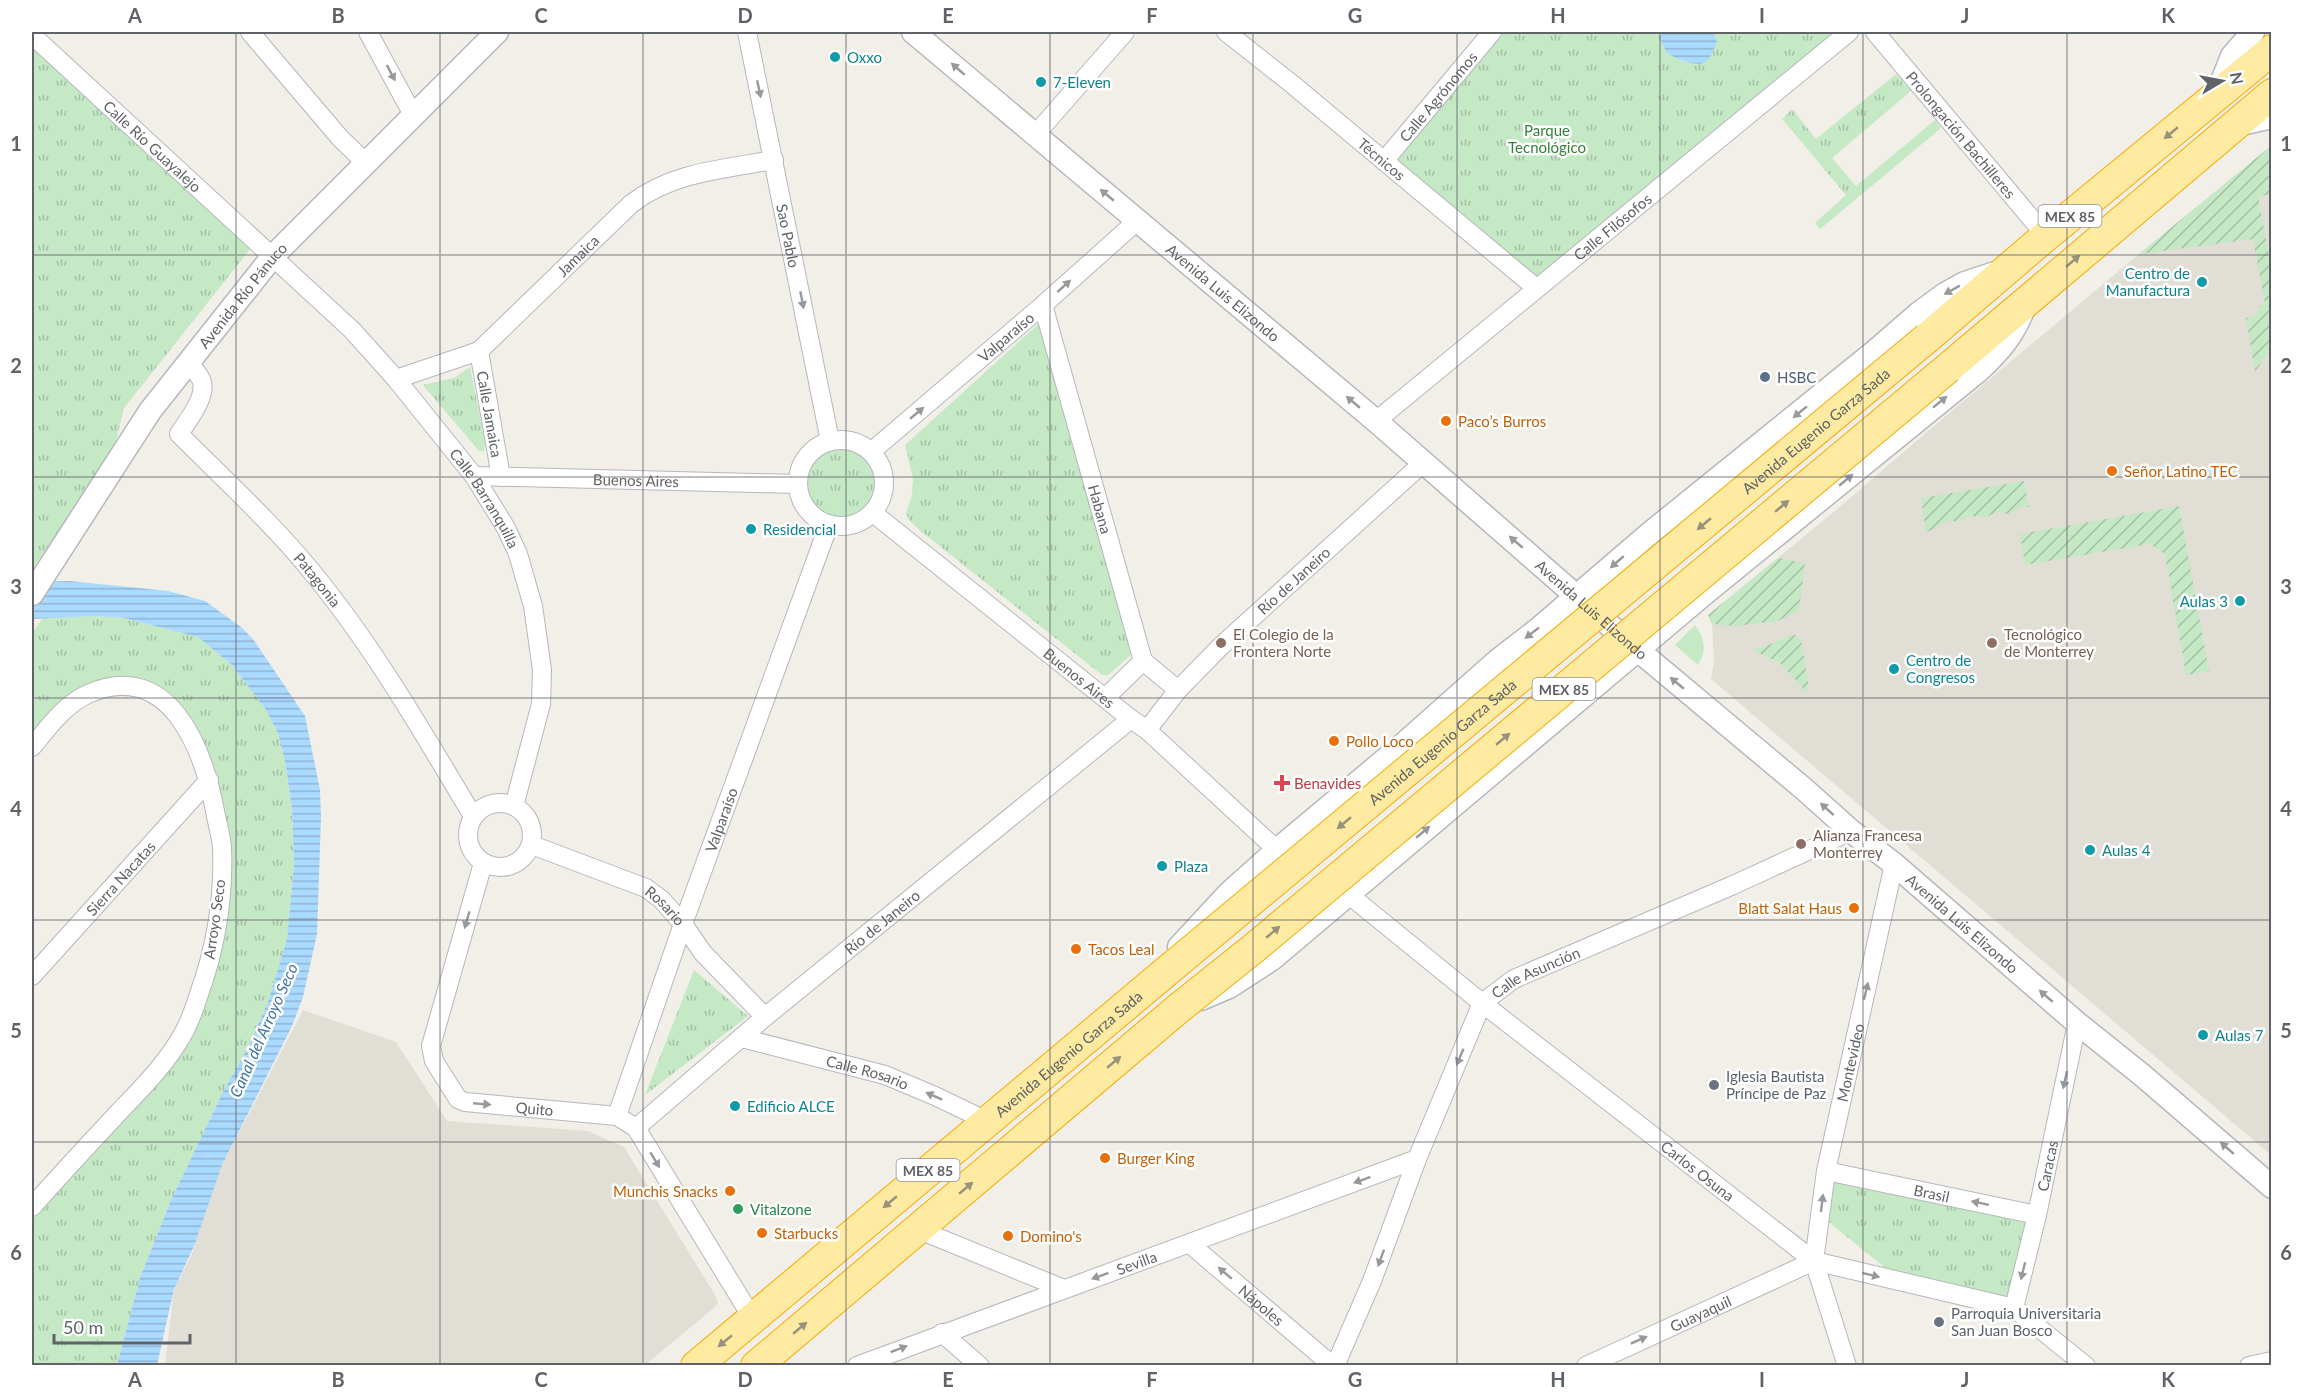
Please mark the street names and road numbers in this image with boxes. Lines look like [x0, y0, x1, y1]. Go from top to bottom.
street label: Calle Agrónomos [1395, 48, 1481, 145]
street label: Prolongación Bachilleres [1903, 67, 2020, 202]
street label: Calle Río Guayalejo [100, 97, 205, 196]
street label: Técnicos [1354, 134, 1409, 184]
street label: Calle Filósofos [1570, 189, 1655, 264]
street label: Sao Pablo [773, 202, 804, 269]
road number: MEX 85 [2038, 205, 2102, 227]
street label: Jamaica [553, 231, 603, 280]
street label: Avenida Río Pánuco [195, 239, 290, 352]
street label: Avenida Luis Elizondo [1163, 240, 1283, 345]
street label: Valparaíso [974, 308, 1037, 365]
street label: Avenida Eugenio Garza Sada [1738, 364, 1893, 497]
street label: Calle Jamaica [474, 369, 506, 459]
street label: Calle Barranquilla [446, 445, 523, 551]
street label: Buenos Aires [593, 470, 679, 490]
street label: Habana [1085, 482, 1116, 536]
street label: Río de Janeiro [1253, 543, 1334, 618]
street label: Patagonia [290, 549, 345, 610]
street label: Avenida Luis Elizondo [1532, 556, 1651, 663]
street label: Buenos Aires [1040, 644, 1118, 712]
street label: Avenida Eugenio Garza Sada [1365, 675, 1520, 808]
road number: MEX 85 [1532, 678, 1596, 700]
street label: Valparaíso [701, 785, 741, 855]
street label: Sierra Nacatas [82, 837, 159, 919]
street label: Avenida Luis Elizondo [1903, 870, 2022, 977]
street label: Arroyo Seco [199, 878, 229, 960]
street label: Rosario [642, 882, 689, 929]
street label: Río de Janeiro [841, 886, 923, 958]
street label: Calle Asunción [1488, 943, 1583, 1002]
street label: Avenida Eugenio Garza Sada [991, 987, 1146, 1121]
street label: Montevideo [1833, 1022, 1867, 1103]
street label: Calle Rosario [824, 1051, 912, 1093]
street label: Quito [515, 1098, 554, 1119]
street label: Carlos Osuna [1658, 1137, 1738, 1205]
street label: Caracas [2033, 1139, 2061, 1193]
road number: MEX 85 [896, 1159, 960, 1181]
street label: Brasil [1912, 1181, 1951, 1206]
street label: Sevilla [1114, 1247, 1159, 1278]
street label: Nápoles [1235, 1281, 1288, 1329]
street label: Guayaquil [1667, 1291, 1734, 1335]

